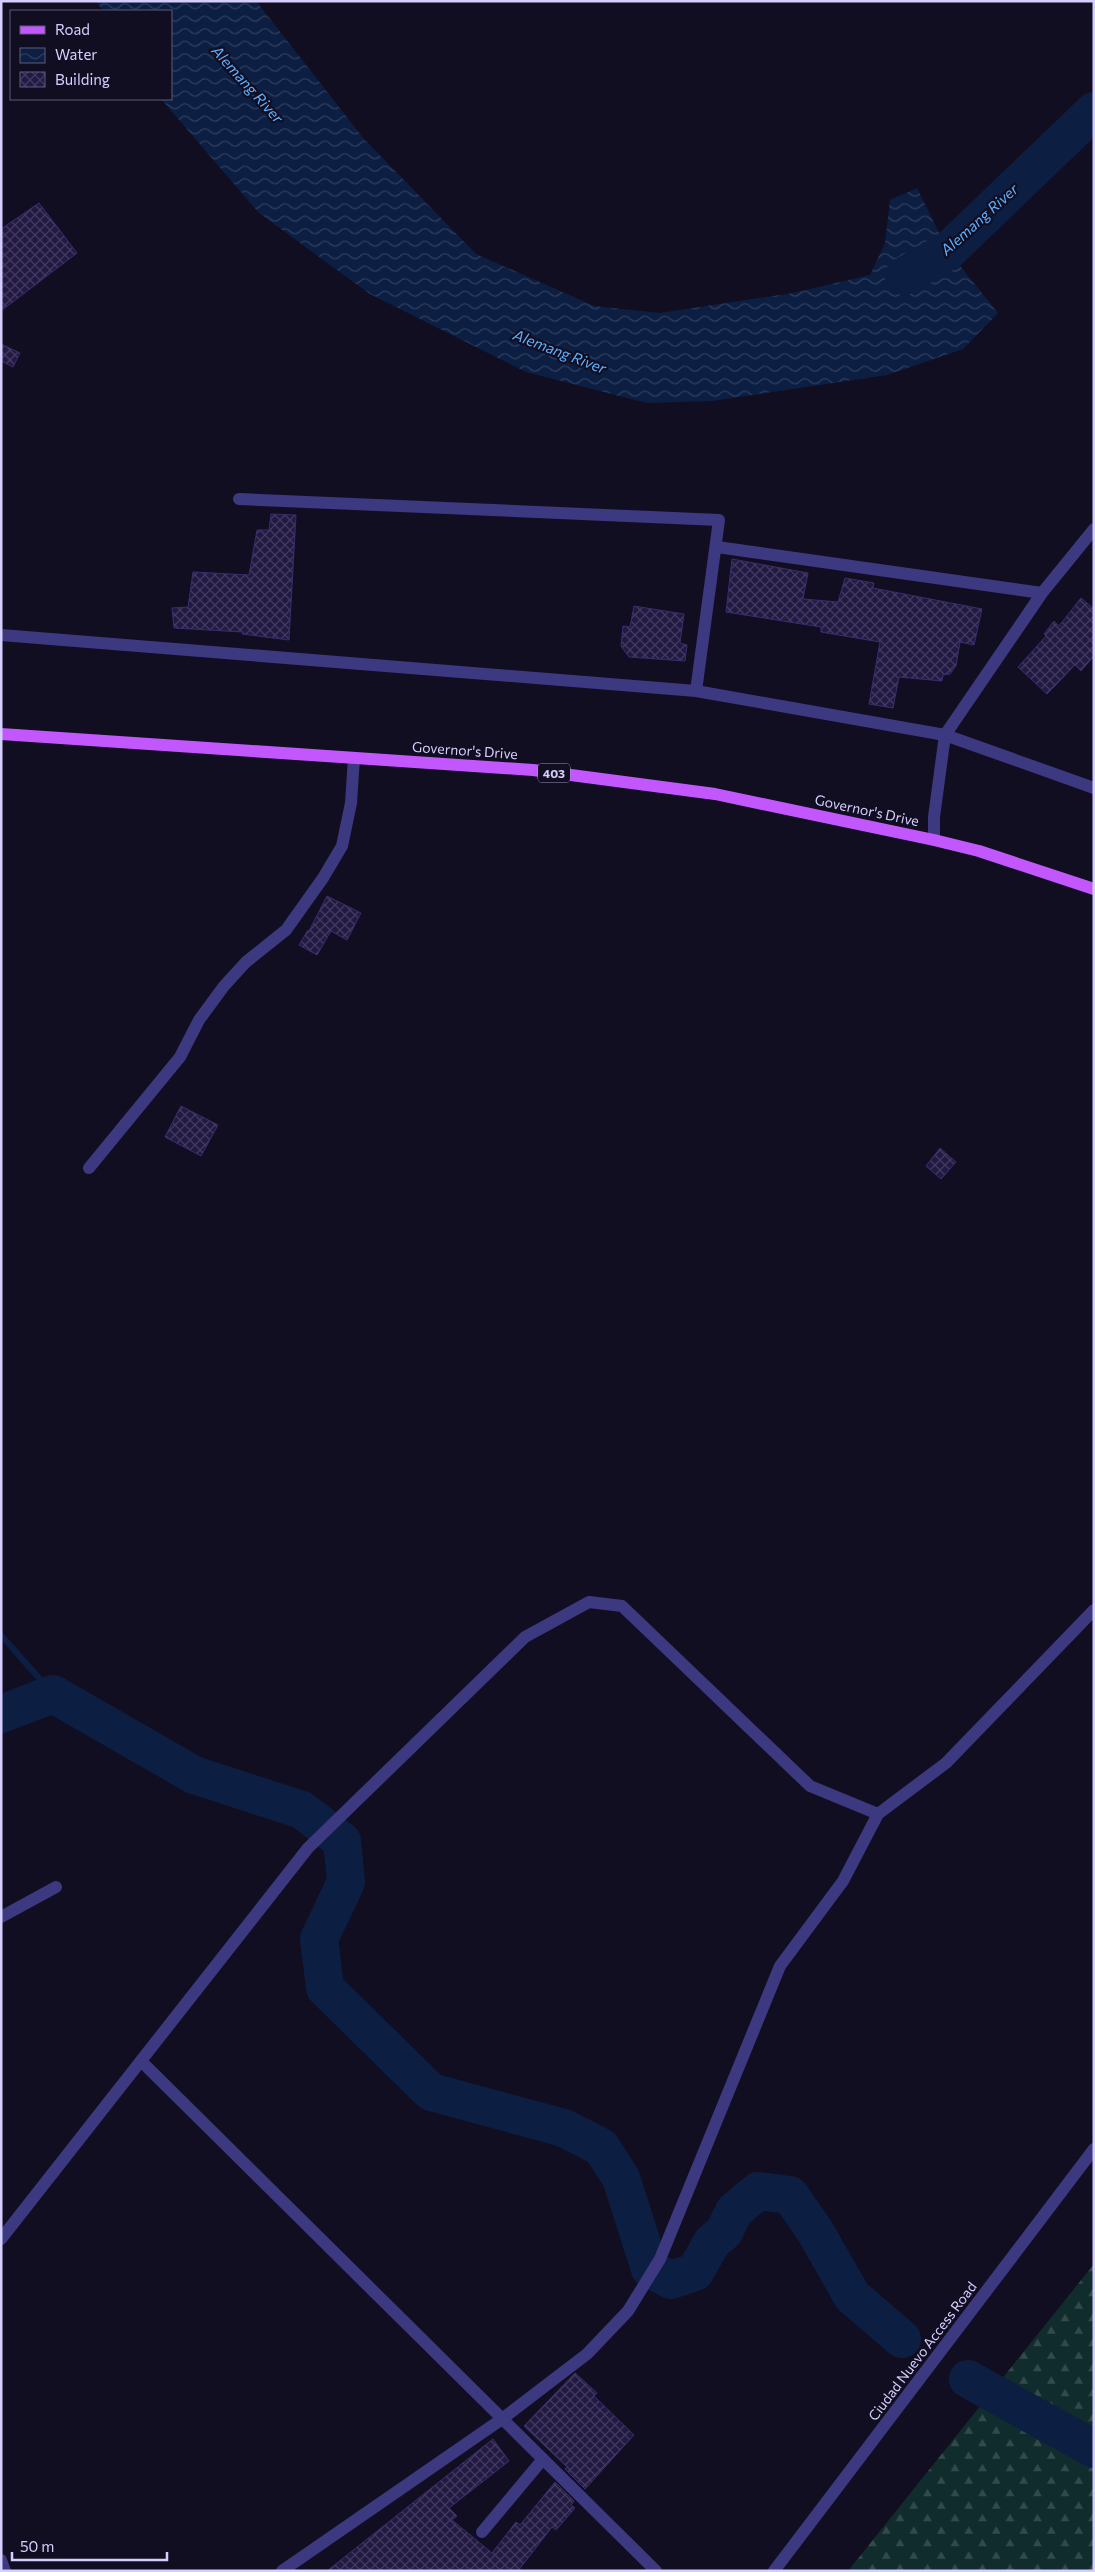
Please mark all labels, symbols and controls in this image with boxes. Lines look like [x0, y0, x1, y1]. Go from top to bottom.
legend [10, 10, 172, 100]
text: Road [55, 20, 90, 38]
water label: Alemang River [208, 41, 288, 127]
text: Water [55, 45, 97, 63]
text: Building [55, 70, 110, 88]
water label: Alemang River [936, 179, 1022, 259]
water label: Alemang River [510, 325, 610, 377]
street label: Governor's Drive [412, 738, 518, 762]
road number: 403 [538, 764, 570, 782]
street label: Governor's Drive [813, 791, 921, 829]
street label: Ciudad Nuevo Access Road [864, 2278, 980, 2424]
scale bar [12, 2530, 168, 2562]
text: 50 m [20, 2537, 54, 2555]

